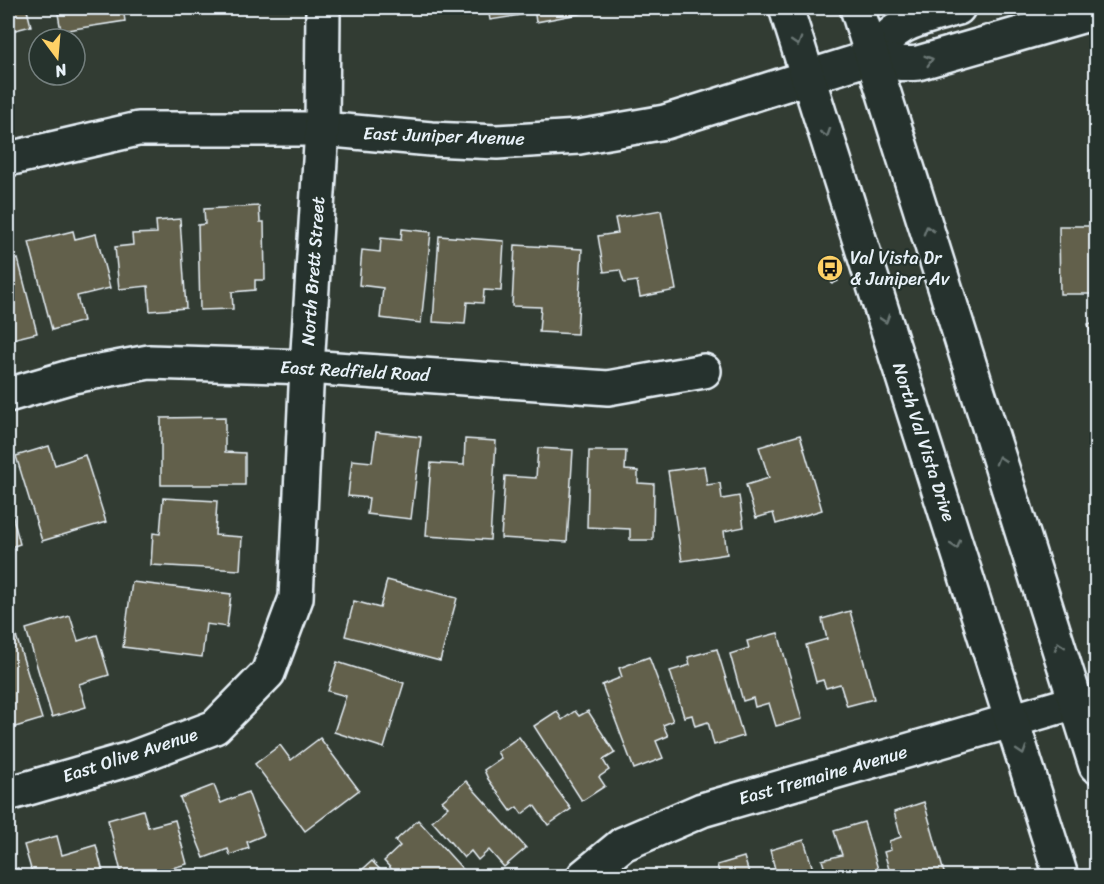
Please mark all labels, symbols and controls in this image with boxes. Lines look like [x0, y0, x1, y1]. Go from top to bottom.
north arrow [27, 27, 87, 87]
one-way arrow [790, 36, 802, 47]
text: N [51, 55, 71, 87]
one-way arrow [923, 55, 934, 67]
street label: East Juniper Avenue [363, 117, 525, 155]
one-way arrow [819, 127, 831, 138]
street label: North Brett Street [292, 195, 334, 347]
one-way arrow [923, 225, 935, 236]
place label: Val Vista Dr & Juniper Av [850, 242, 951, 295]
bus stop icon: Val Vista Dr & Juniper Av [815, 253, 845, 283]
one-way arrow [877, 313, 890, 324]
street label: East Redfield Road [280, 351, 432, 391]
street label: North Val Vista Drive [883, 358, 965, 526]
one-way arrow [995, 455, 1007, 466]
one-way arrow [949, 539, 962, 550]
one-way arrow [1054, 642, 1066, 652]
street label: East Olive Avenue [58, 718, 202, 792]
street label: East Tremaine Avenue [735, 736, 911, 814]
one-way arrow [1015, 745, 1027, 756]

